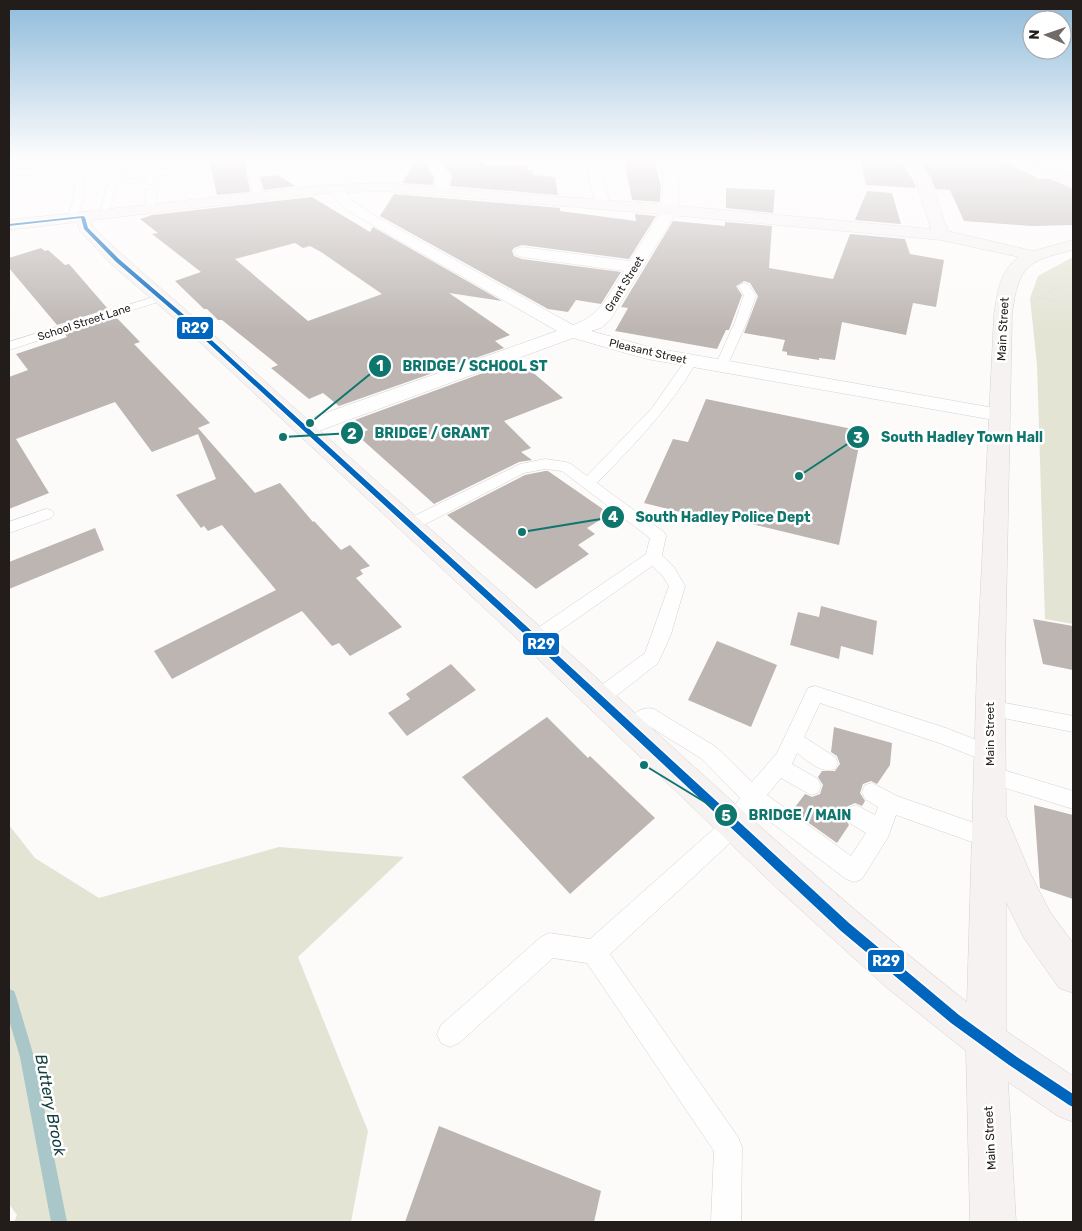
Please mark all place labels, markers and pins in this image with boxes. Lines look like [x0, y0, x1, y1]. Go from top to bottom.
callout: BRIDGE / SCHOOL ST [367, 352, 558, 381]
callout: BRIDGE / GRANT [340, 419, 500, 448]
callout: South Hadley Town Hall [845, 423, 1053, 452]
callout: South Hadley Police Dept [600, 502, 821, 531]
callout: BRIDGE / MAIN [714, 801, 862, 830]

